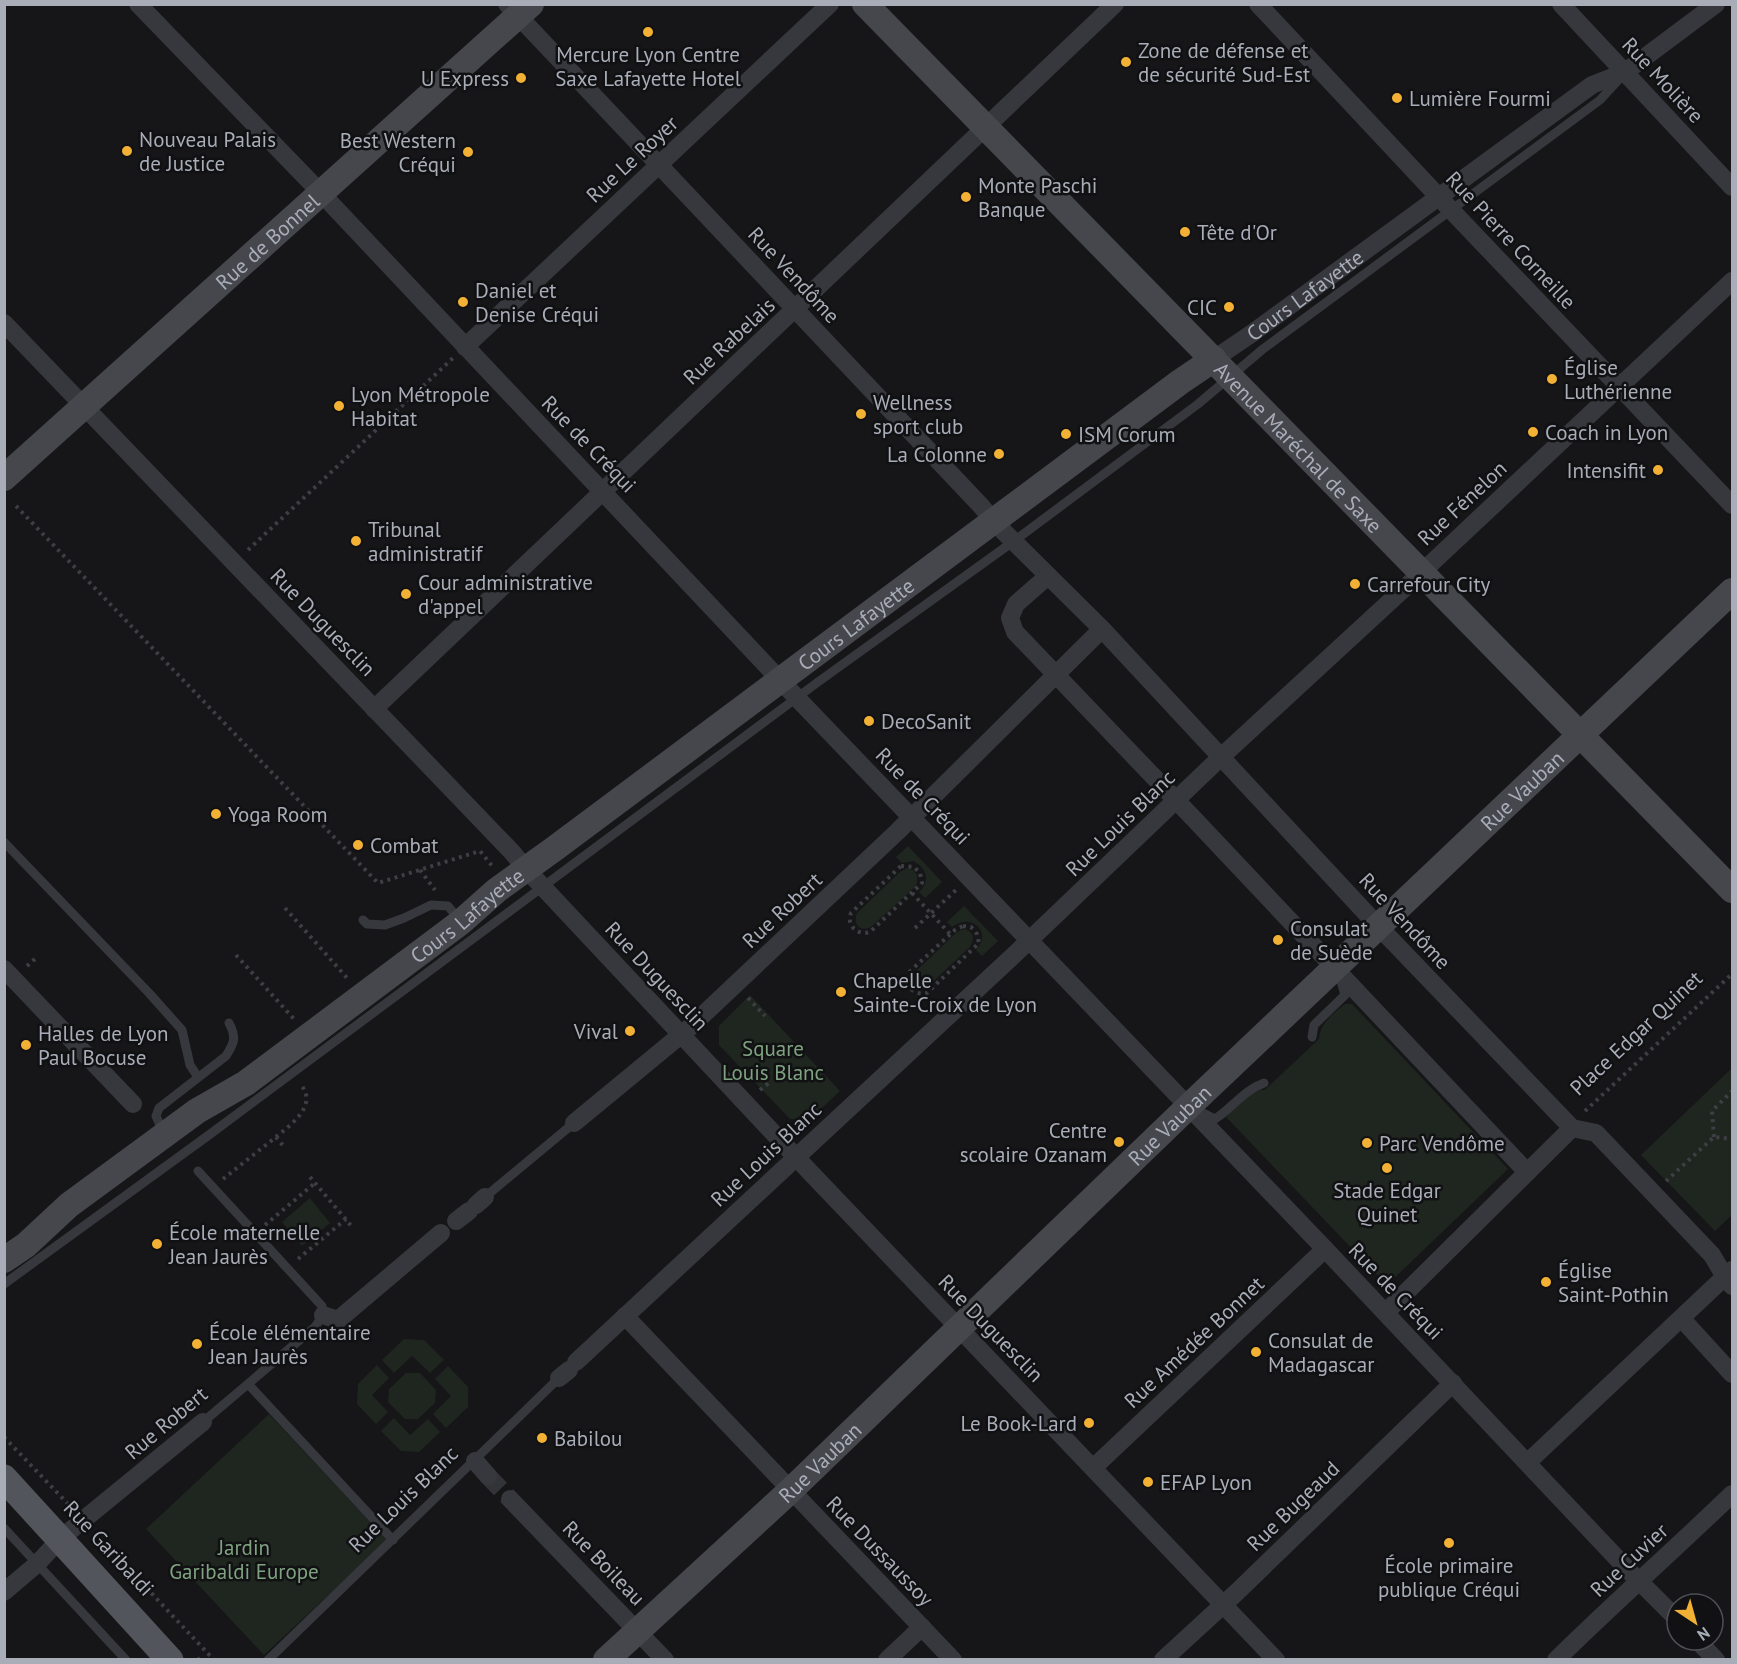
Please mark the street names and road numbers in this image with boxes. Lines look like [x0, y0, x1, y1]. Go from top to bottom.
street label: Rue Molière [1616, 31, 1710, 129]
street label: Rue Le Royer [581, 110, 683, 208]
street label: Rue Pierre Corneille [1440, 165, 1582, 315]
street label: Rue de Bonnel [210, 187, 325, 295]
street label: Rue Vendôme [742, 221, 846, 329]
street label: Cours Lafayette [1241, 243, 1368, 347]
street label: Rue Rabelais [678, 292, 780, 390]
street label: Avenue Maréchal de Saxe [1209, 356, 1388, 538]
street label: Rue de Créqui [536, 390, 642, 498]
street label: Rue Fénelon [1412, 455, 1512, 551]
street label: Rue Duguesclin [265, 562, 381, 682]
street label: Cours Lafayette [792, 572, 919, 676]
street label: Rue de Créqui [870, 742, 976, 850]
street label: Rue Vauban [1474, 744, 1569, 836]
street label: Rue Louis Blanc [1060, 764, 1180, 882]
street label: Cours Lafayette [405, 862, 529, 969]
street label: Rue Robert [736, 866, 828, 954]
street label: Rue Vendôme [1353, 867, 1457, 975]
street label: Rue Duguesclin [599, 916, 715, 1036]
street label: Place Edgar Quinet [1564, 965, 1708, 1101]
street label: Rue Vauban [1122, 1079, 1217, 1171]
street label: Rue Louis Blanc [705, 1096, 827, 1212]
street label: Rue de Créqui [1343, 1237, 1449, 1345]
street label: Rue Duguesclin [933, 1268, 1049, 1388]
street label: Rue Amédée Bonnet [1118, 1270, 1270, 1414]
street label: Rue Robert [119, 1381, 213, 1465]
street label: Rue Vauban [772, 1416, 867, 1509]
street label: Rue Louis Blanc [343, 1440, 463, 1558]
street label: Rue Bugeaud [1241, 1455, 1345, 1557]
street label: Rue Dussaussoy [821, 1490, 939, 1612]
street label: Rue Garibaldi [58, 1495, 160, 1601]
street label: Rue Boileau [557, 1515, 651, 1611]
street label: Rue Cuvier [1585, 1517, 1673, 1603]

